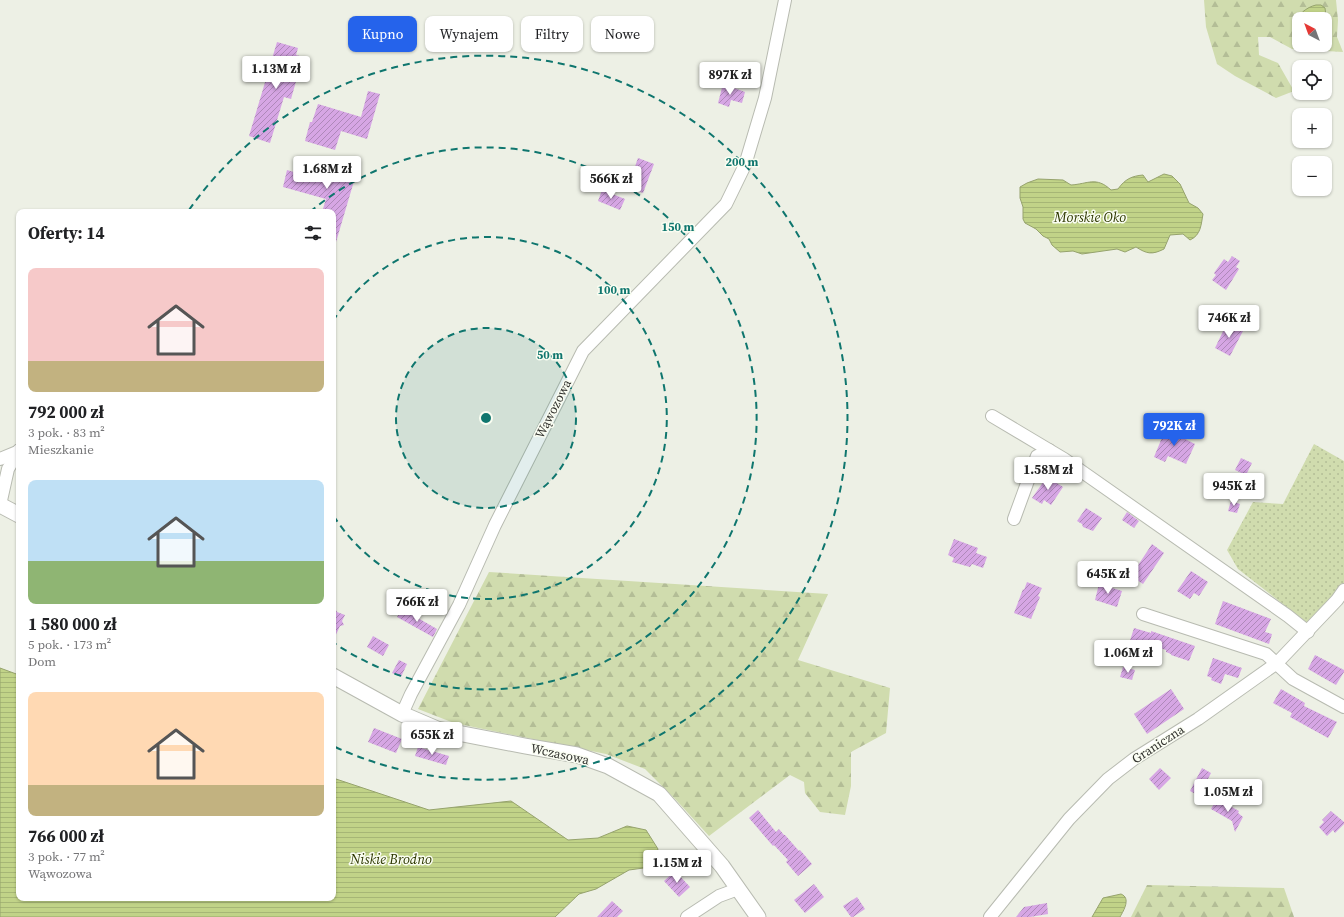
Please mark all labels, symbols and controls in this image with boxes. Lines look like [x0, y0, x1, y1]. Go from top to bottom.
north arrow [1292, 12, 1332, 52]
map controls [1292, 12, 1332, 196]
chip: Kupno [348, 16, 417, 52]
chip: Wynajem [425, 16, 513, 52]
chip: Filtry [521, 16, 583, 52]
chip: Nowe [591, 16, 654, 52]
pin: 1.13M zł [235, 56, 317, 90]
text: 1.13M zł [251, 60, 301, 77]
button: locate [1292, 60, 1332, 100]
pin: 897K zł [693, 62, 767, 96]
text: 897K zł [708, 66, 752, 83]
button: + [1292, 108, 1332, 148]
text: 200 m [726, 154, 759, 170]
pin: 1.68M zł [286, 156, 368, 190]
button: − [1292, 156, 1332, 196]
text: 1.68M zł [302, 160, 352, 177]
pin: 566K zł [574, 166, 648, 200]
text: 566K zł [589, 170, 633, 187]
water label: Morskie Oko [1053, 207, 1126, 227]
text: 150 m [662, 219, 695, 235]
text: Oferty: 14 [28, 221, 105, 245]
icon: filters [302, 222, 324, 244]
text: 100 m [598, 282, 631, 298]
icon: home [140, 294, 212, 366]
pin: 746K zł [1192, 305, 1266, 339]
text: 746K zł [1207, 309, 1251, 326]
text: 50 m [537, 347, 563, 363]
street label: Wąwozowa [531, 376, 575, 441]
text: 792 000 zł [28, 400, 104, 424]
centre of rings [479, 411, 493, 425]
pin: 792K zł [1137, 413, 1211, 447]
text: 792K zł [1152, 417, 1196, 434]
text: 3 pok. · 83 m² [28, 424, 105, 441]
text: Mieszkanie [28, 441, 94, 458]
pin: 1.58M zł [1007, 457, 1089, 491]
text: 1.58M zł [1023, 461, 1073, 478]
pin: 945K zł [1197, 473, 1271, 507]
text: 945K zł [1212, 477, 1256, 494]
icon: home [140, 506, 212, 578]
pin: 645K zł [1071, 561, 1145, 595]
text: 645K zł [1086, 565, 1130, 582]
pin: 766K zł [380, 589, 454, 623]
text: 766K zł [395, 593, 439, 610]
text: 1 580 000 zł [28, 612, 117, 636]
text: 5 pok. · 173 m² [28, 636, 111, 653]
pin: 1.06M zł [1087, 640, 1169, 674]
text: 1.06M zł [1103, 644, 1153, 661]
text: Dom [28, 653, 56, 670]
icon: home [140, 718, 212, 790]
street label: Graniczna [1129, 721, 1188, 767]
pin: 655K zł [395, 722, 469, 756]
text: 655K zł [410, 726, 454, 743]
street label: Wczasowa [529, 739, 591, 769]
pin: 1.05M zł [1187, 779, 1269, 813]
text: 1.05M zł [1203, 783, 1253, 800]
text: 766 000 zł [28, 824, 104, 848]
text: 3 pok. · 77 m² [28, 848, 105, 865]
water label: Niskie Brodno [349, 849, 432, 869]
pin: 1.15M zł [636, 850, 718, 884]
text: 1.15M zł [652, 854, 702, 871]
text: Wąwozowa [28, 865, 92, 882]

